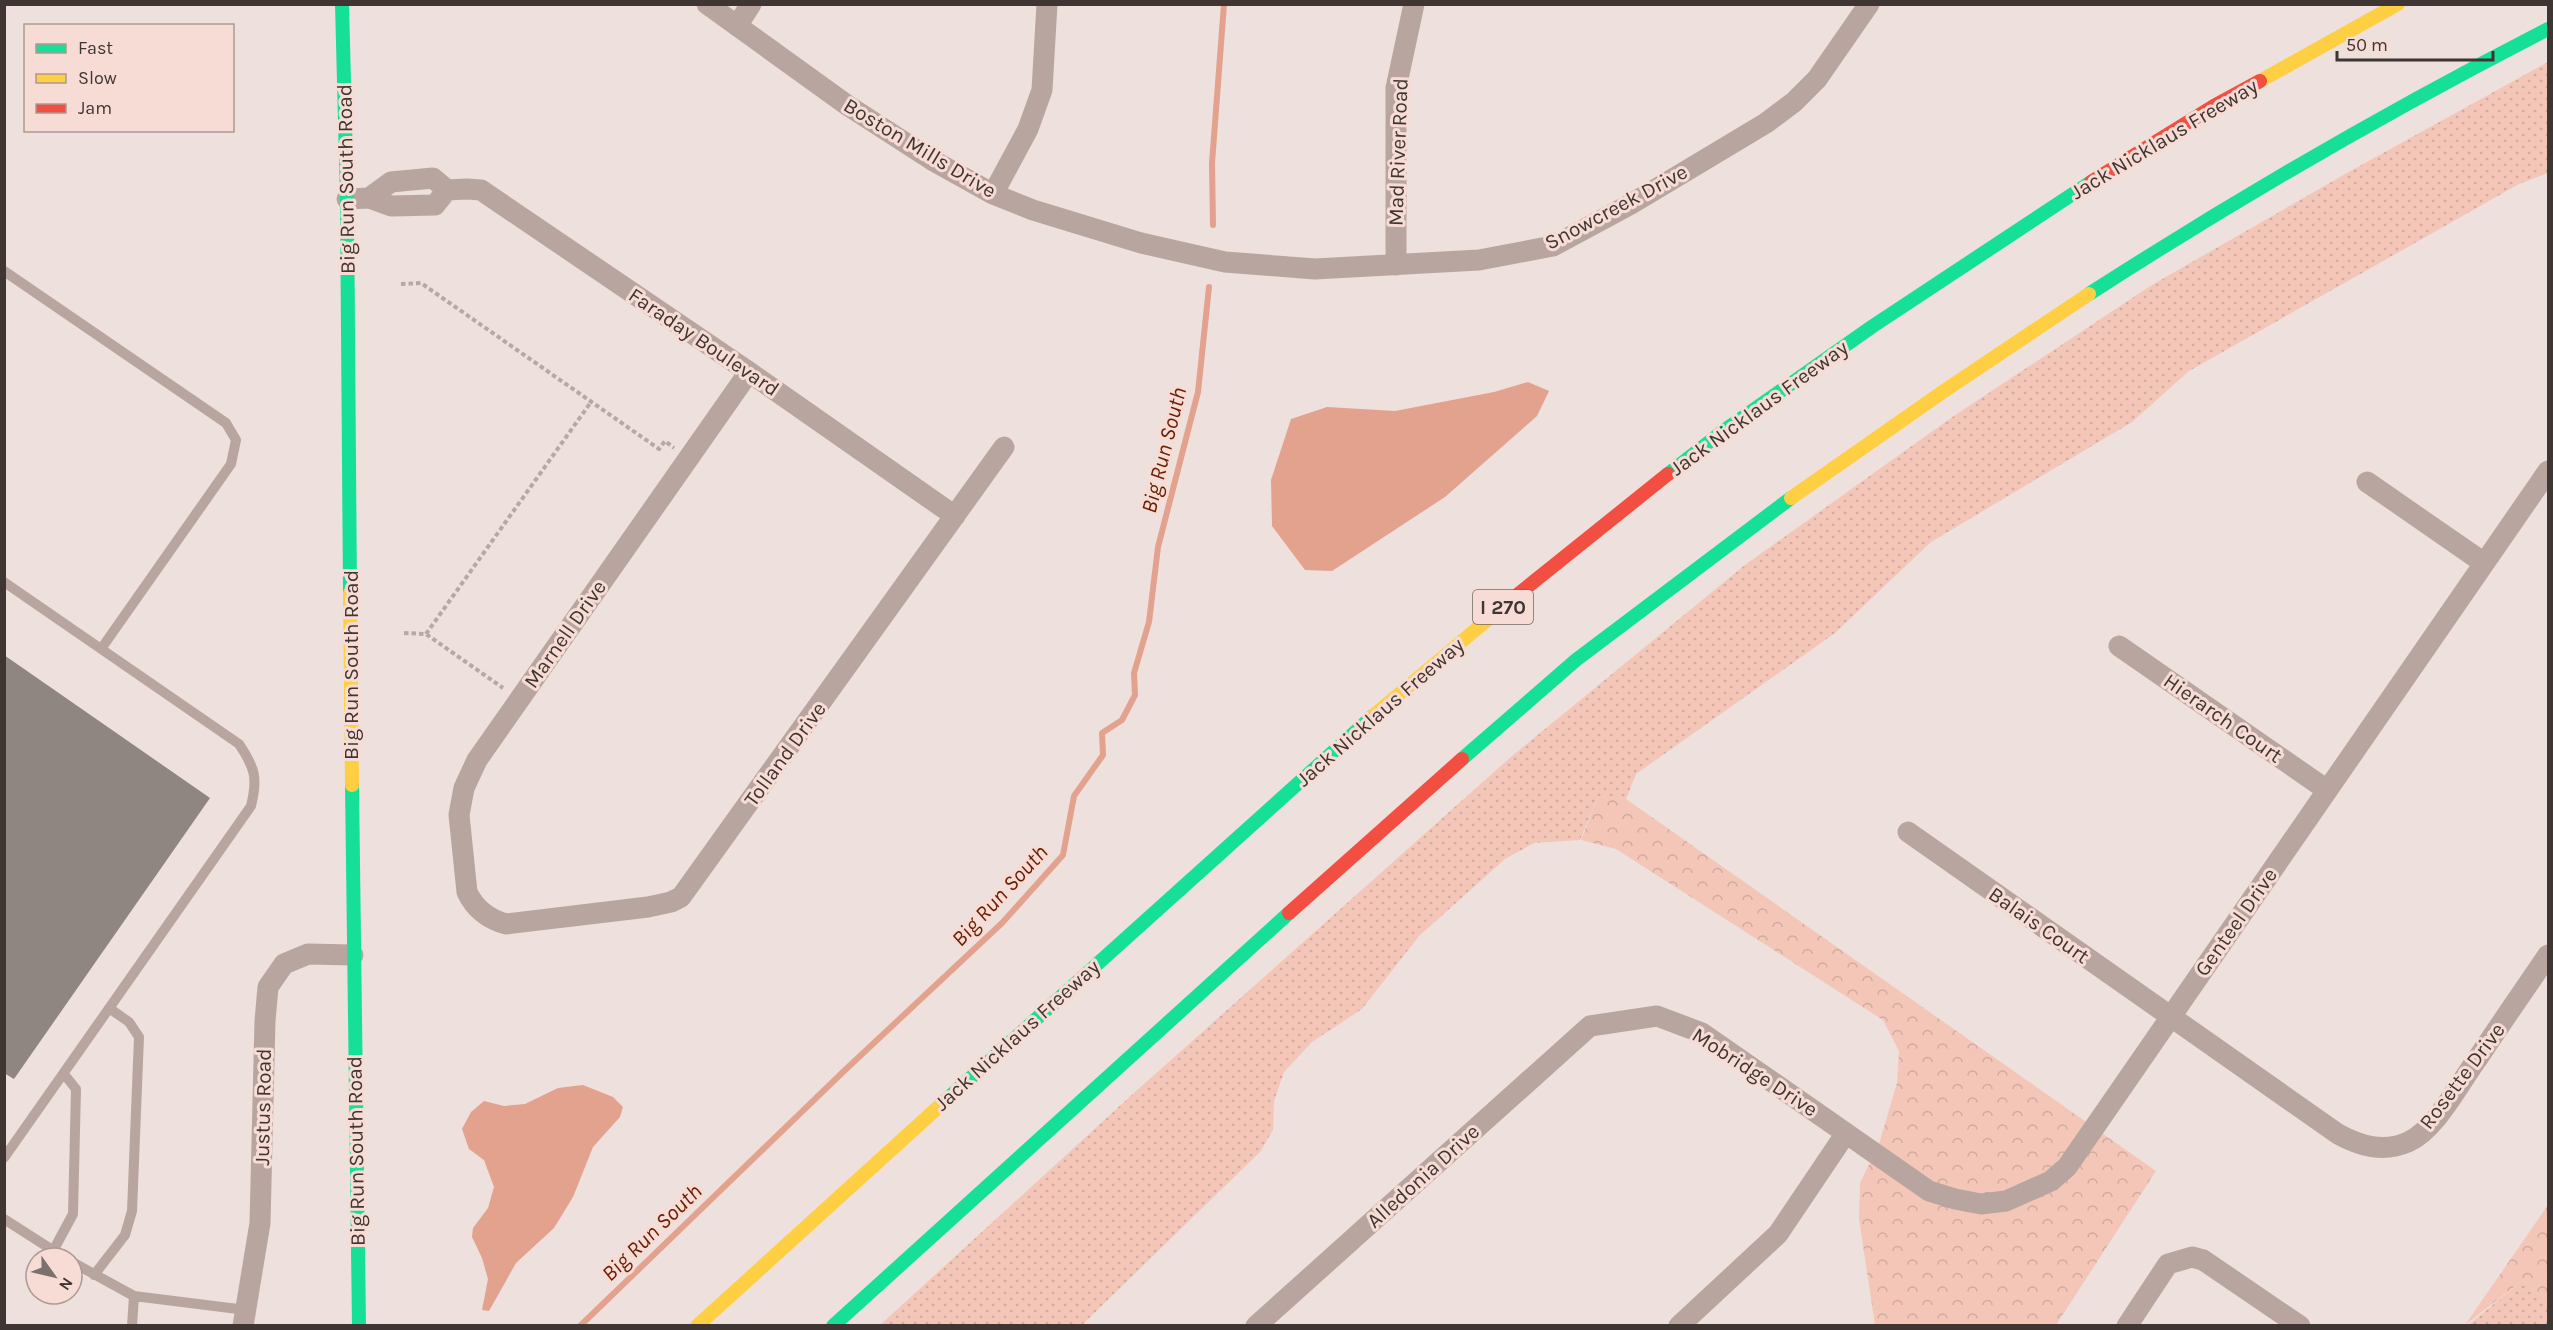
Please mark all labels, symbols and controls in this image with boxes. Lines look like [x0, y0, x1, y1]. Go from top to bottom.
legend [24, 24, 234, 132]
scale bar [2337, 24, 2493, 62]
text: 50 m [2346, 34, 2388, 56]
text: Fast [78, 37, 113, 59]
text: Slow [78, 67, 117, 89]
street label: Jack Nicklaus Freeway [2066, 74, 2262, 204]
street label: Mad River Road [1383, 78, 1413, 226]
street label: Big Run South Road [332, 84, 360, 274]
street label: Boston Mills Drive [839, 93, 1001, 203]
text: Jam [78, 97, 112, 119]
street label: Snowcreek Drive [1541, 159, 1691, 255]
street label: Faraday Boulevard [624, 283, 784, 401]
street label: Jack Nicklaus Freeway [1665, 335, 1853, 481]
water label: Big Run South [1136, 384, 1192, 516]
street label: Big Run South Road [339, 570, 363, 760]
street label: Marnell Drive [519, 575, 611, 693]
road number: I 270 [1473, 590, 1533, 624]
street label: Jack Nicklaus Freeway [1291, 633, 1469, 791]
street label: Hierarch Court [2159, 668, 2287, 768]
street label: Tolland Drive [739, 697, 831, 811]
water label: Big Run South [946, 840, 1053, 952]
street label: Genteel Drive [2190, 863, 2282, 981]
street label: Balais Court [1984, 882, 2094, 968]
street label: Jack Nicklaus Freeway [930, 954, 1105, 1115]
street label: Rosette Drive [2414, 1018, 2510, 1134]
street label: Mobridge Drive [1688, 1023, 1822, 1121]
street label: Justus Road [250, 1048, 276, 1166]
street label: Big Run South Road [342, 1056, 370, 1246]
street label: Alledonia Drive [1362, 1119, 1484, 1233]
water label: Big Run South [596, 1179, 707, 1287]
north arrow [24, 1246, 84, 1306]
text: N [55, 1274, 77, 1294]

